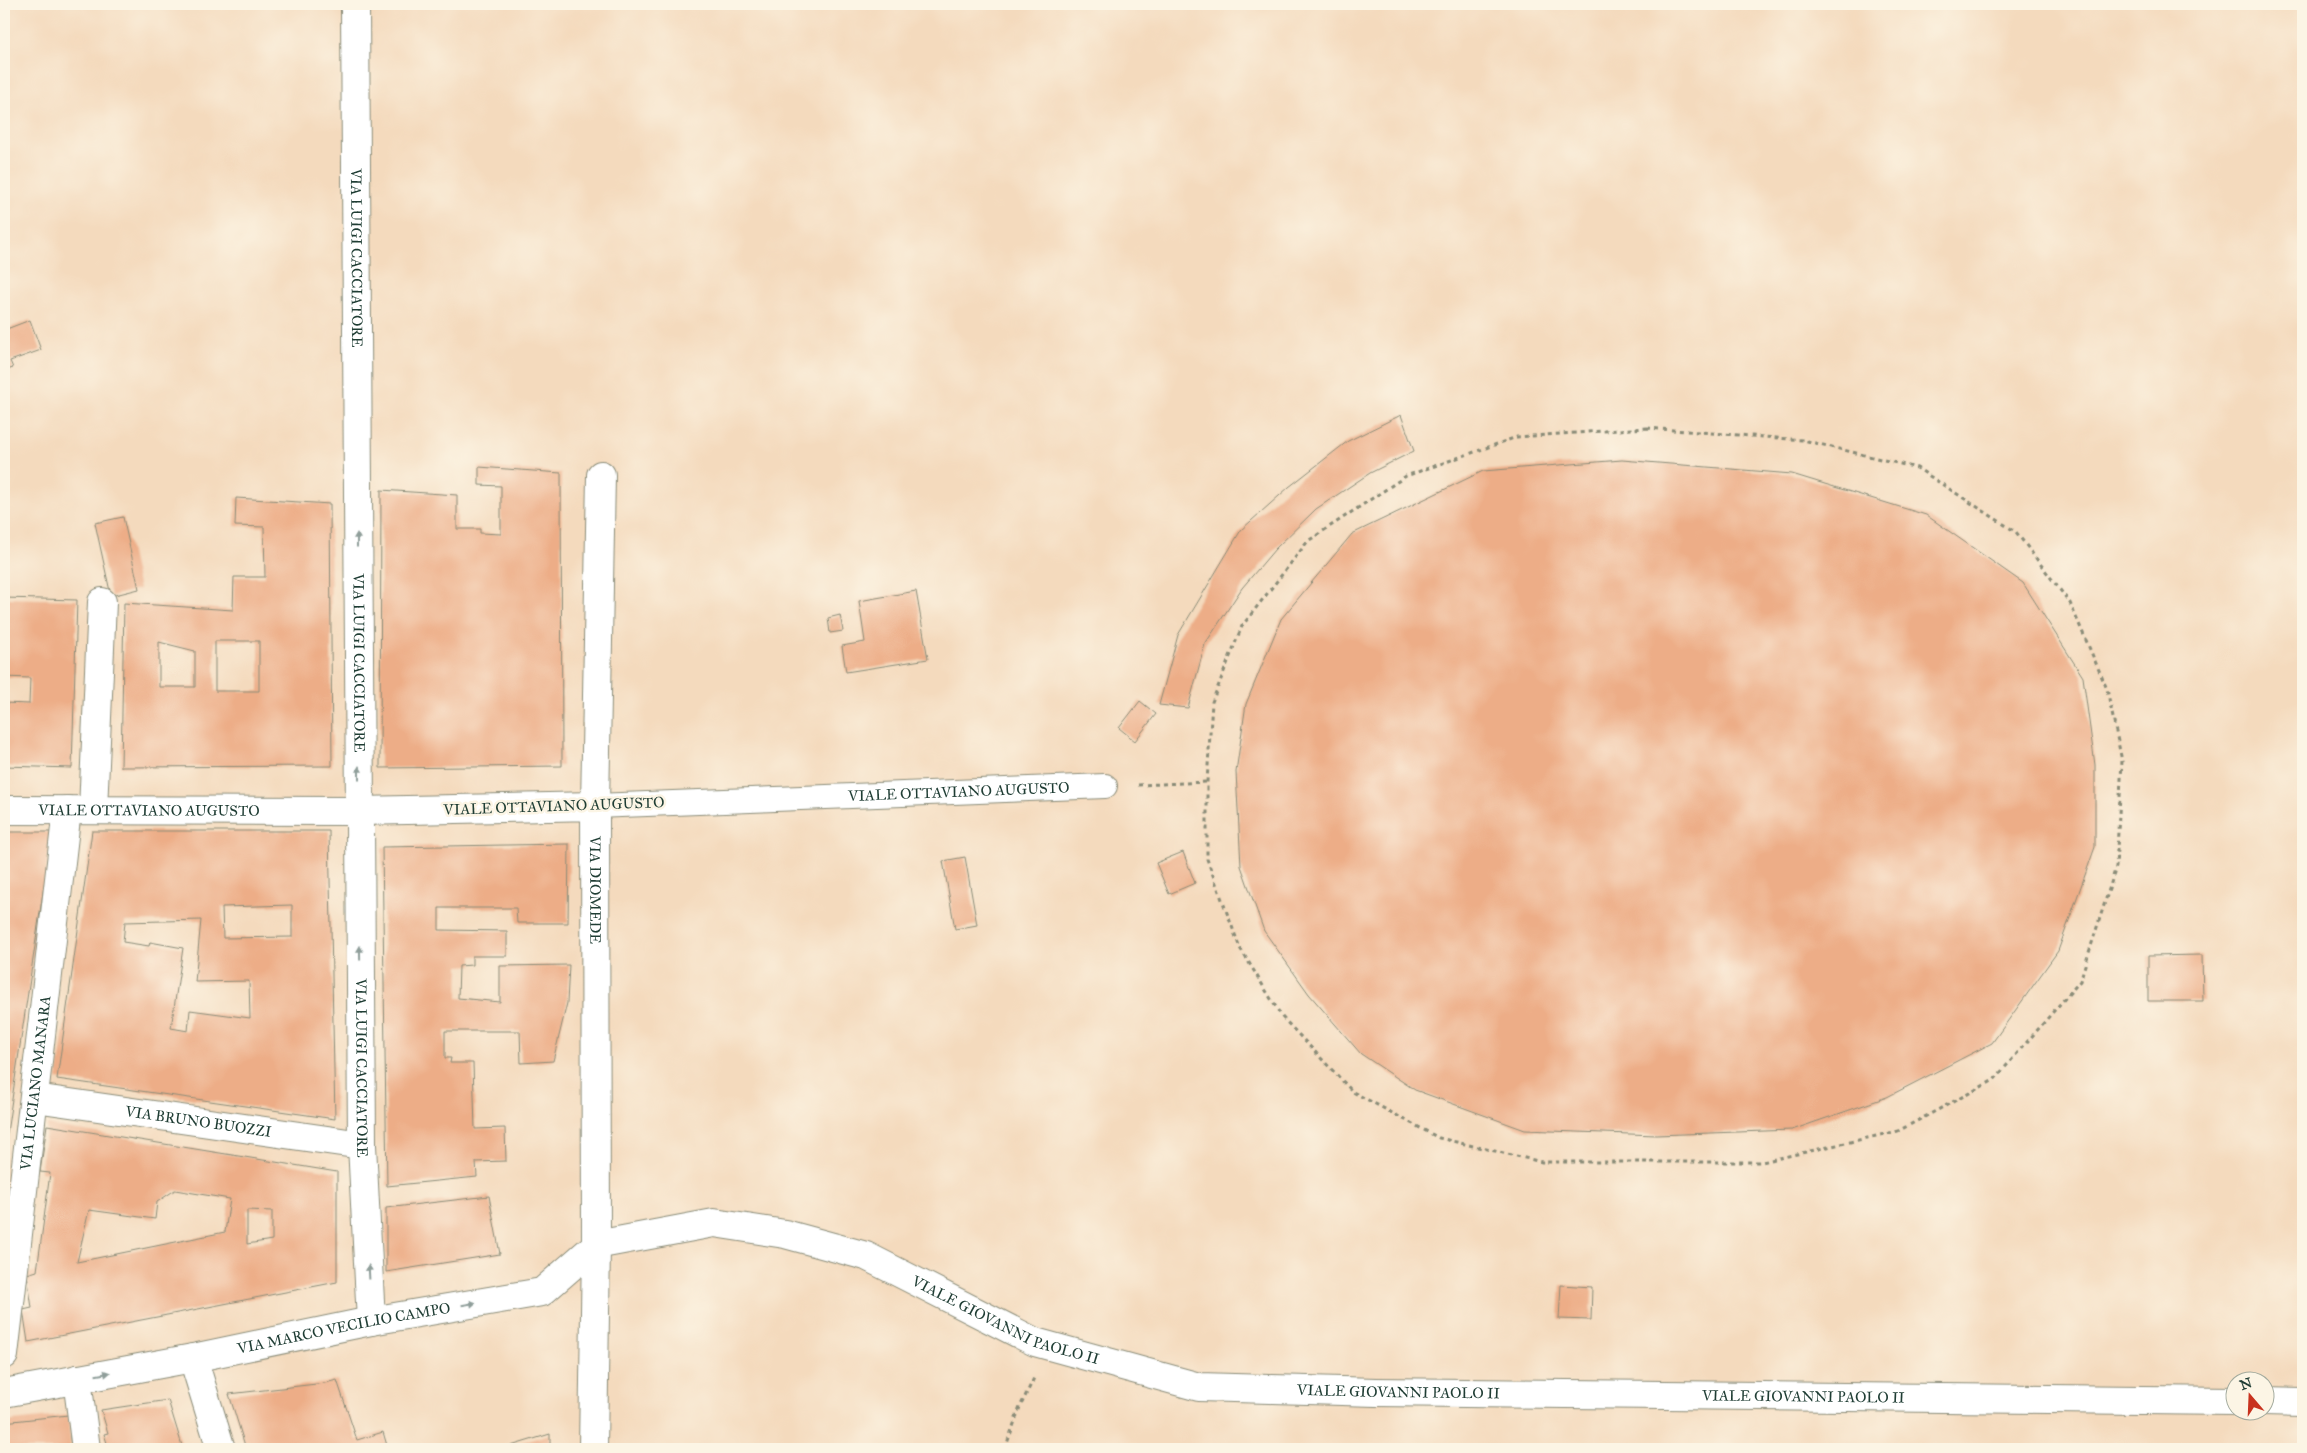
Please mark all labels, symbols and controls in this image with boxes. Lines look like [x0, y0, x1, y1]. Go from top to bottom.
street label: VIA LUIGI CACCIATORE [347, 167, 366, 348]
one-way arrow [353, 532, 361, 548]
street label: VIA LUIGI CACCIATORE [349, 572, 369, 753]
one-way arrow [355, 764, 363, 780]
street label: VIALE OTTAVIANO AUGUSTO [847, 778, 1070, 805]
street label: VIALE OTTAVIANO AUGUSTO [442, 793, 665, 819]
street label: VIALE OTTAVIANO AUGUSTO [37, 801, 260, 820]
street label: VIA DIOMEDE [586, 835, 604, 944]
one-way arrow [356, 944, 364, 960]
street label: VIA LUIGI CACCIATORE [352, 977, 372, 1158]
street label: VIA LUCIANO MANARA [16, 994, 54, 1172]
street label: VIA BRUNO BUOZZI [123, 1102, 273, 1141]
one-way arrow [364, 1264, 372, 1280]
street label: VIALE GIOVANNI PAOLO II [908, 1271, 1101, 1368]
street label: VIA MARCO VECILIO CAMPO [235, 1299, 452, 1358]
one-way arrow [461, 1300, 477, 1308]
one-way arrow [96, 1370, 112, 1378]
north arrow [2224, 1370, 2274, 1420]
text: N [2238, 1374, 2254, 1394]
street label: VIALE GIOVANNI PAOLO II [1296, 1381, 1500, 1402]
street label: VIALE GIOVANNI PAOLO II [1701, 1386, 1905, 1407]

